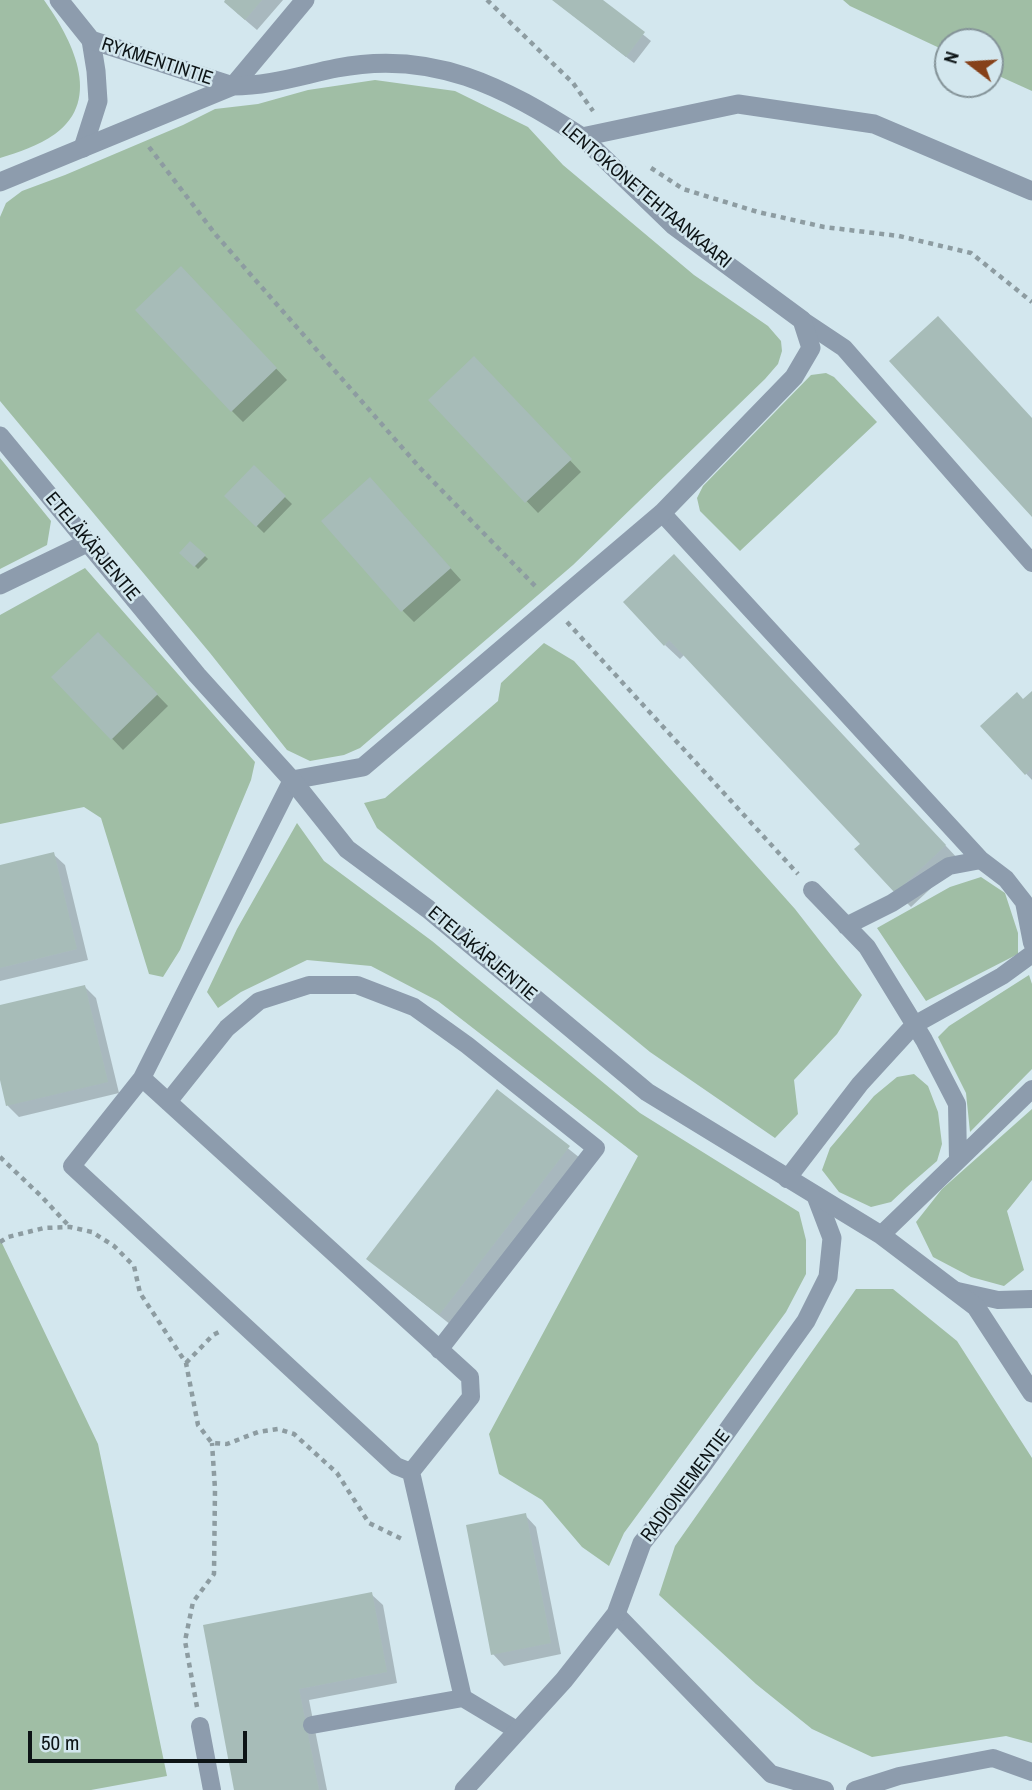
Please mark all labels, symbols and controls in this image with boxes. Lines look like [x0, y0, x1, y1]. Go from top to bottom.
north arrow [934, 28, 1004, 98]
street label: RYKMENTINTIE [98, 33, 216, 91]
text: N [937, 48, 965, 67]
street label: LENTOKONETEHTAANKAARI [557, 118, 735, 274]
street label: ETELÄKÄRJENTIE [40, 488, 144, 606]
street label: ETELÄKÄRJENTIE [423, 902, 541, 1006]
street label: RADIONIEMENTIE [637, 1426, 735, 1546]
scale bar [32, 1716, 250, 1760]
text: 50 m [41, 1728, 79, 1757]

